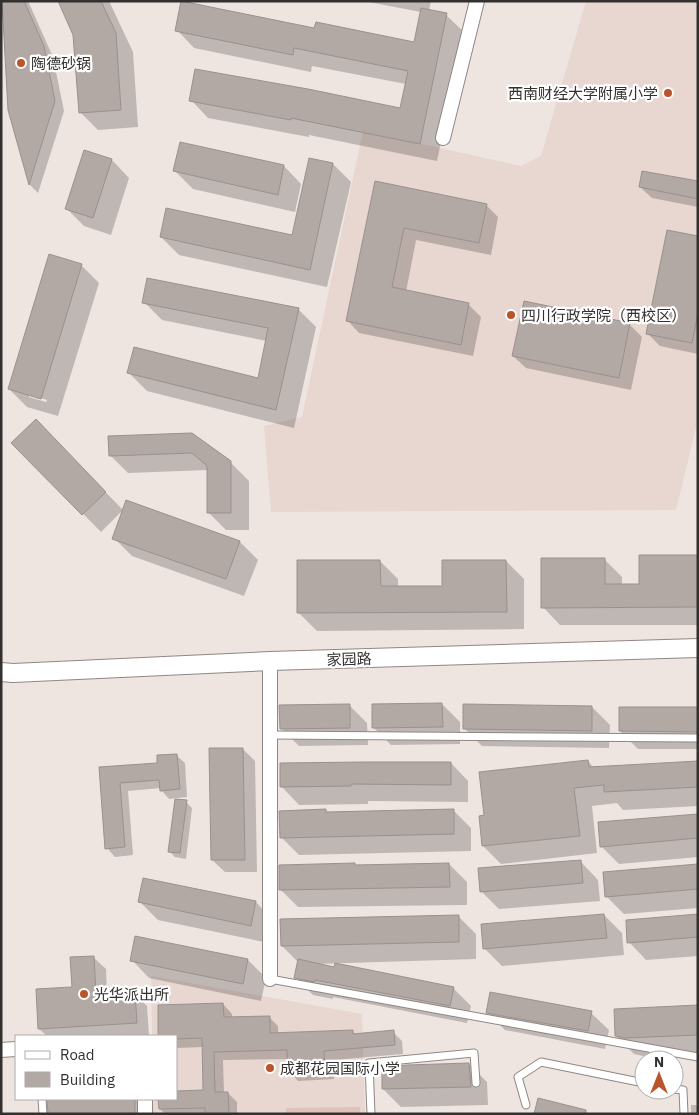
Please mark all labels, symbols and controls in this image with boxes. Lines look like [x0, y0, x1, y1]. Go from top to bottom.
place label: 陶德砂锅 [31, 54, 91, 73]
marker: 陶德砂锅 [15, 57, 27, 69]
place label: 西南财经大学附属小学 [508, 84, 658, 103]
marker: 西南财经大学附属小学 [662, 87, 674, 99]
place label: 四川行政学院（西校区） [521, 306, 686, 325]
marker: 四川行政学院（西校区） [505, 309, 517, 321]
street label: 家园路 [326, 649, 372, 669]
place label: 光华派出所 [94, 985, 169, 1004]
marker: 光华派出所 [78, 988, 90, 1000]
legend [15, 1035, 178, 1100]
text: Road [60, 1045, 95, 1064]
north arrow [634, 1050, 684, 1100]
text: N [654, 1053, 664, 1071]
place label: 成都花园国际小学 [280, 1059, 400, 1078]
marker: 成都花园国际小学 [264, 1062, 276, 1074]
text: Building [60, 1070, 115, 1089]

